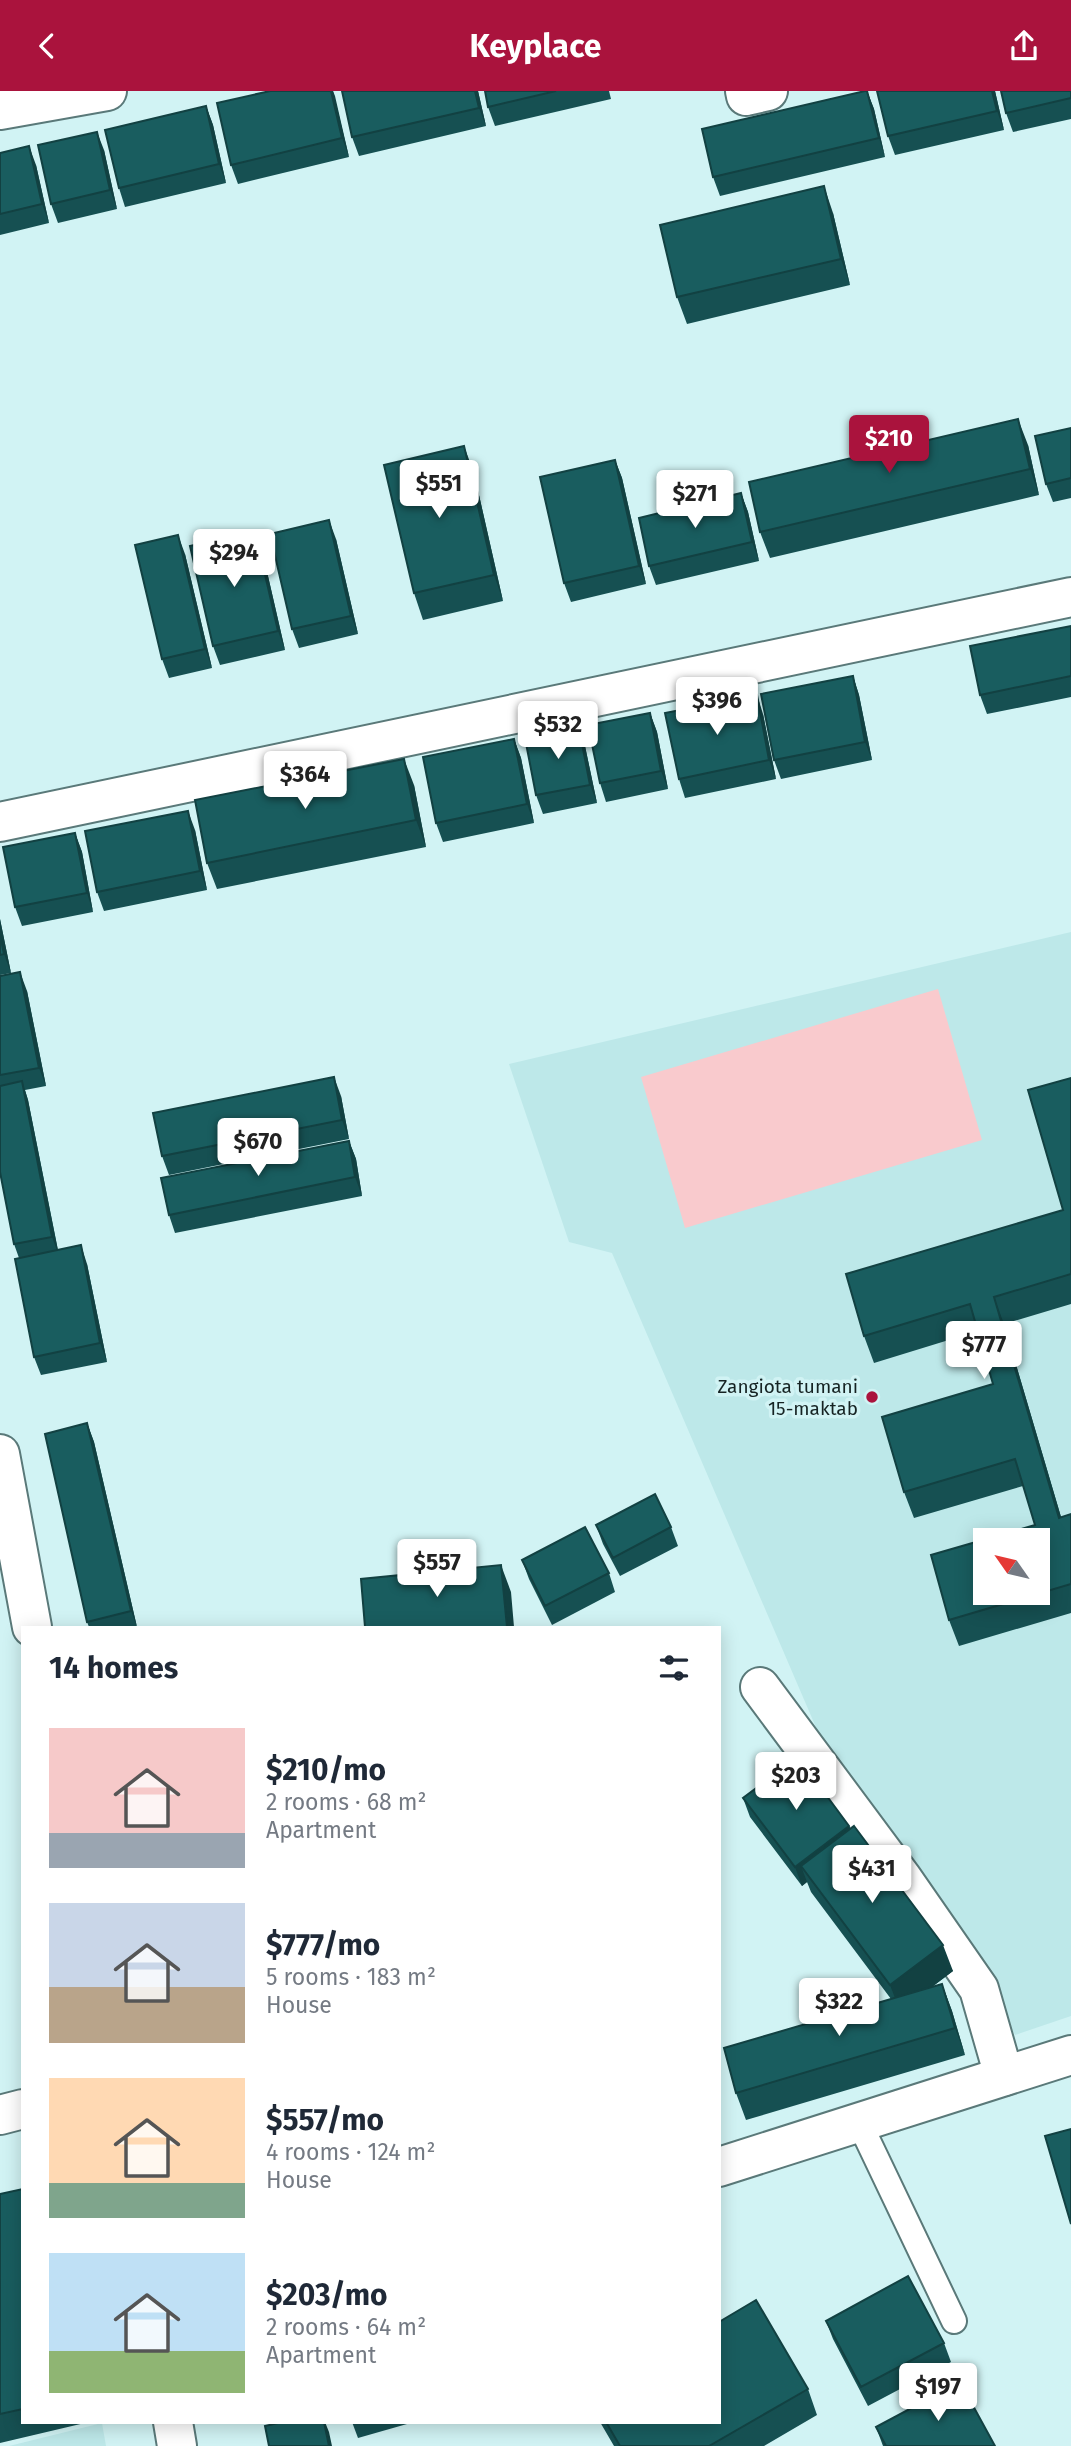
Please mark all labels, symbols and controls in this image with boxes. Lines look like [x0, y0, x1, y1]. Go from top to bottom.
icon: back [28, 27, 66, 65]
text: Keyplace [469, 27, 602, 65]
icon: share [1005, 27, 1043, 65]
pin: $210 [848, 415, 930, 475]
text: $210 [865, 424, 913, 452]
pin: $551 [398, 461, 480, 520]
text: $551 [416, 469, 462, 497]
pin: $271 [654, 471, 736, 530]
text: $271 [672, 479, 718, 507]
pin: $294 [193, 529, 275, 589]
text: $294 [209, 538, 259, 566]
pin: $396 [676, 677, 758, 737]
text: $396 [692, 686, 742, 714]
pin: $532 [517, 701, 599, 761]
text: $532 [534, 710, 582, 738]
pin: $364 [264, 751, 346, 811]
text: $364 [280, 760, 330, 788]
pin: $670 [217, 1119, 299, 1178]
text: $670 [234, 1127, 283, 1155]
pin: $777 [943, 1321, 1025, 1381]
text: $777 [962, 1330, 1006, 1358]
place label: Zangiota tumani 15-maktab [717, 1375, 858, 1420]
marker: Zangiota tumani 15-maktab [864, 1389, 880, 1405]
north arrow [973, 1528, 1050, 1605]
map controls [973, 1528, 1050, 1605]
pin: $557 [396, 1539, 478, 1599]
text: $557 [413, 1548, 461, 1576]
icon: filters [655, 1649, 693, 1687]
text: 14 homes [49, 1650, 178, 1686]
text: $210/mo [266, 1752, 386, 1788]
pin: $203 [755, 1753, 837, 1812]
icon: home [105, 1756, 189, 1840]
text: $203 [771, 1761, 821, 1789]
text: 2 rooms · 68 m² [266, 1788, 427, 1816]
text: Apartment [266, 1816, 376, 1844]
pin: $431 [831, 1846, 913, 1905]
text: $431 [848, 1854, 896, 1882]
text: $777/mo [266, 1927, 380, 1963]
icon: home [105, 1931, 189, 2015]
text: 5 rooms · 183 m² [266, 1963, 436, 1991]
pin: $322 [798, 1979, 880, 2038]
text: $322 [815, 1987, 863, 2015]
text: House [266, 1991, 332, 2019]
text: $557/mo [266, 2102, 384, 2138]
icon: home [105, 2106, 189, 2190]
text: 4 rooms · 124 m² [266, 2138, 435, 2166]
text: House [266, 2166, 332, 2194]
text: $203/mo [266, 2277, 388, 2313]
icon: home [105, 2281, 189, 2365]
text: 2 rooms · 64 m² [266, 2313, 426, 2341]
text: Apartment [266, 2341, 376, 2369]
pin: $197 [897, 2363, 979, 2423]
text: $197 [915, 2372, 961, 2400]

